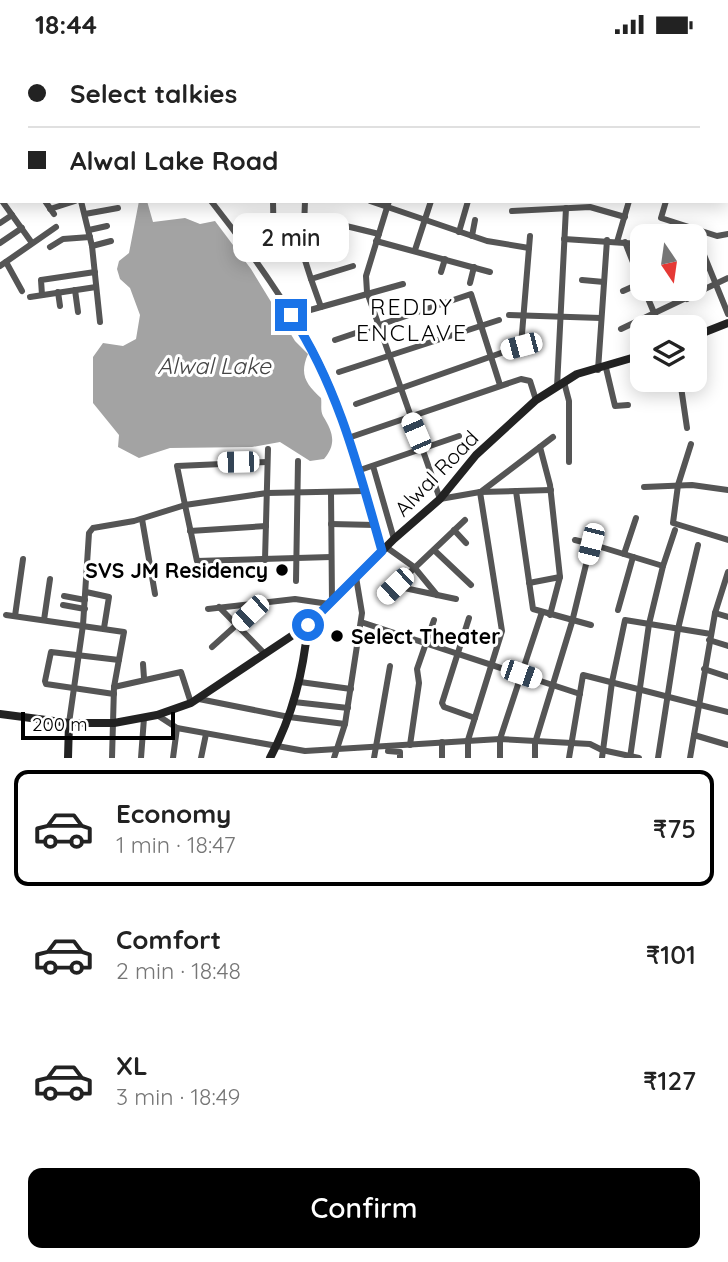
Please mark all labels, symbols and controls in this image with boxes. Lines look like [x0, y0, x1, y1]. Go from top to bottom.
text: 18:44 [35, 8, 97, 41]
text: Select talkies [70, 77, 237, 110]
text: Alwal Lake Road [70, 144, 278, 177]
callout: 2 min [233, 213, 349, 263]
text: 2 min [261, 223, 321, 252]
north arrow [630, 224, 707, 301]
map controls [630, 224, 707, 392]
district label: REDDY ENCLAVE [356, 292, 468, 347]
route end [275, 299, 307, 331]
button: layers [630, 315, 707, 392]
car [498, 330, 545, 362]
water label: Alwal Lake [157, 351, 272, 380]
car [399, 410, 434, 456]
street label: Alwal Road [389, 425, 483, 521]
car [217, 451, 260, 473]
car [576, 521, 607, 567]
place label: SVS JM Residency [85, 557, 268, 583]
marker: SVS JM Residency [274, 562, 290, 578]
car [373, 564, 418, 608]
car [228, 591, 273, 635]
route start [292, 609, 324, 641]
place label: Select Theater [351, 623, 500, 649]
marker: Select Theater [329, 628, 345, 644]
car [498, 657, 545, 691]
scale bar [21, 709, 175, 741]
text: 200 m [32, 712, 88, 736]
icon: car [32, 797, 95, 860]
text: Economy [116, 797, 231, 830]
text: ₹75 [653, 812, 696, 845]
text: 1 min · 18:47 [116, 830, 236, 859]
icon: car [32, 923, 95, 986]
text: Comfort [116, 923, 221, 956]
text: ₹101 [646, 938, 696, 971]
text: 2 min · 18:48 [116, 956, 241, 985]
icon: car [32, 1049, 95, 1112]
text: XL [116, 1049, 148, 1082]
text: ₹127 [643, 1064, 696, 1097]
text: 3 min · 18:49 [116, 1082, 240, 1111]
button: Confirm [28, 1168, 700, 1248]

